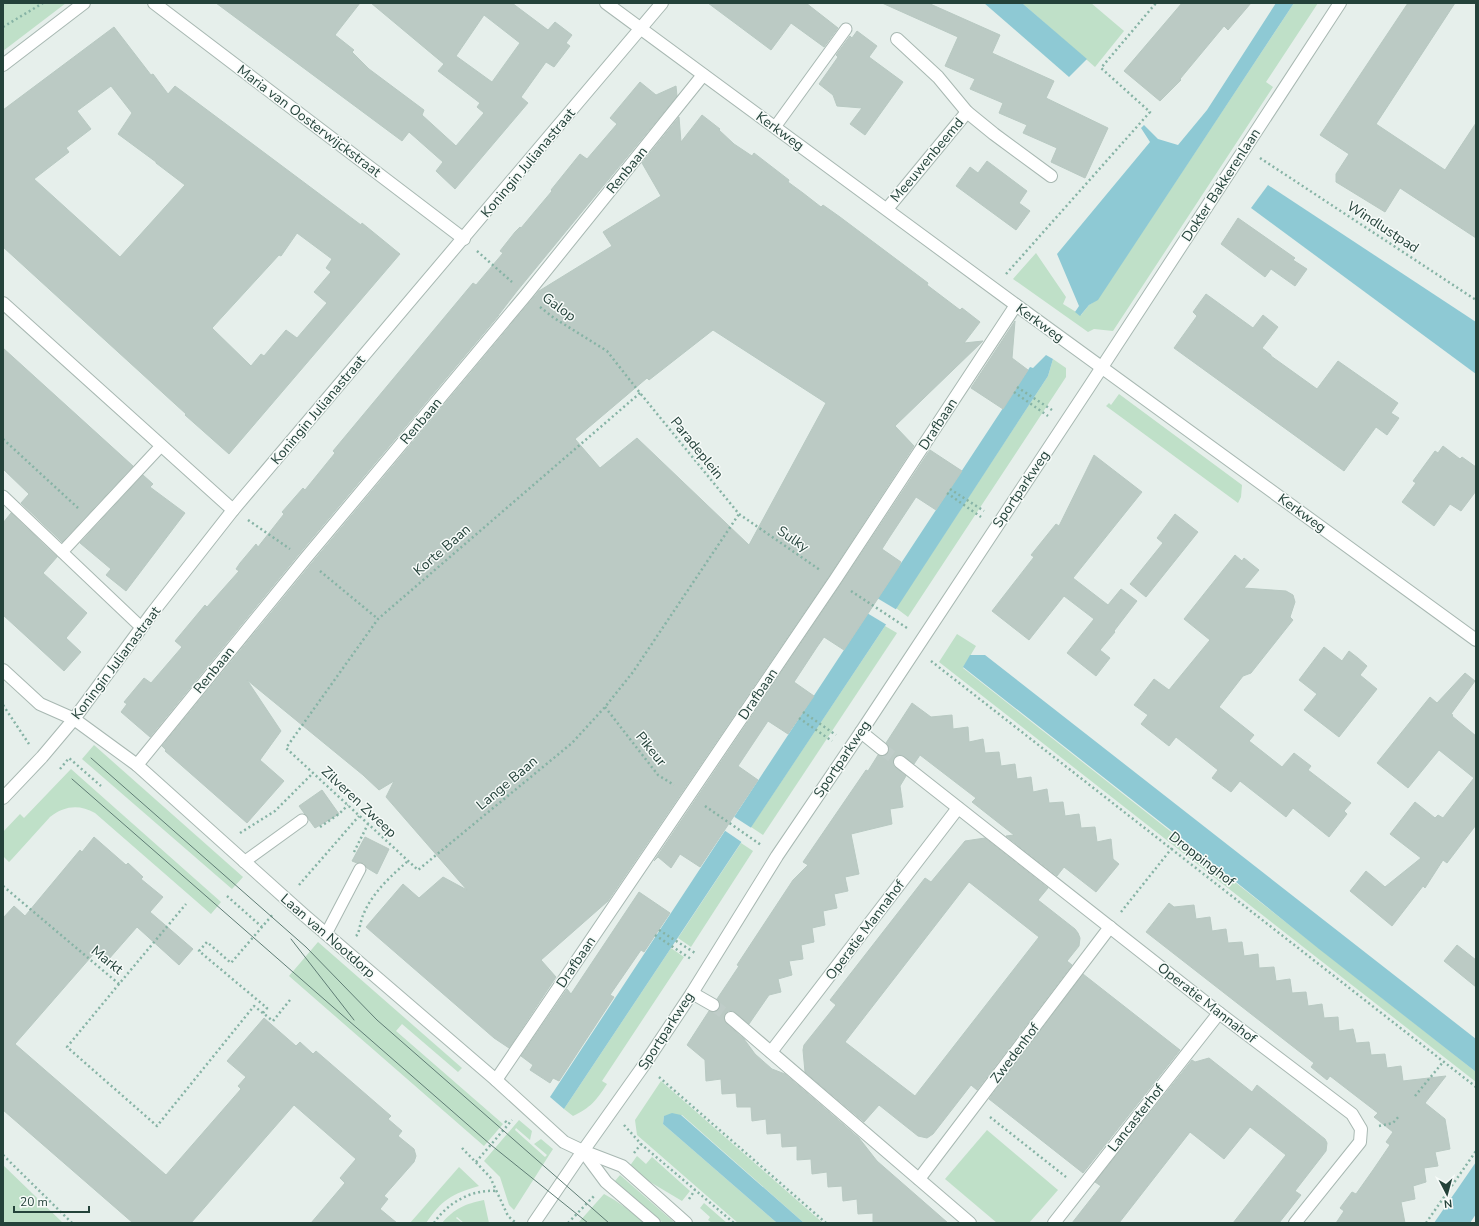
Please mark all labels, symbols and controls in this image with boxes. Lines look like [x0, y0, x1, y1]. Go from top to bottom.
street label: Maria van Oosterwijckstraat [233, 61, 385, 181]
street label: Koningin Julianastraat [477, 104, 579, 222]
street label: Kerkweg [752, 107, 808, 155]
street label: Meeuwenbeemd [886, 114, 968, 206]
street label: Dokter Bakkerenlaan [1177, 125, 1265, 245]
street label: Renbaan [602, 142, 652, 198]
street label: Windlustpad [1343, 197, 1423, 257]
street label: Galop [538, 288, 580, 326]
street label: Kerkweg [1012, 299, 1068, 347]
street label: Koningin Julianastraat [267, 351, 369, 469]
street label: Renbaan [396, 394, 446, 448]
street label: Drafbaan [914, 394, 962, 454]
street label: Paradeplein [666, 413, 728, 483]
street label: Sportparkweg [988, 447, 1054, 531]
street label: Kerkweg [1274, 489, 1330, 537]
street label: Korte Baan [409, 520, 475, 580]
street label: Sulky [773, 521, 813, 557]
street label: Koningin Julianastraat [67, 602, 165, 724]
street label: Renbaan [189, 642, 239, 698]
street label: Drafbaan [734, 664, 782, 724]
street label: Sportparkweg [809, 717, 875, 801]
street label: Pikeur [631, 728, 671, 770]
street label: Lange Baan [472, 752, 542, 814]
street label: Zilveren Zweep [317, 762, 401, 842]
street label: Droppinghof [1165, 827, 1239, 891]
street label: Operatie Mannahof [821, 876, 909, 984]
street label: Laan van Nootdorp [277, 890, 379, 982]
street label: Drafbaan [552, 932, 600, 992]
street label: Markt [87, 941, 127, 979]
street label: Operatie Mannahof [1153, 958, 1261, 1048]
street label: Sportparkweg [634, 988, 698, 1074]
street label: Zwedenhof [986, 1019, 1044, 1087]
street label: Lancasterhof [1104, 1080, 1169, 1156]
north arrow [1427, 1174, 1467, 1214]
scale bar [14, 1188, 89, 1214]
text: 20 m [20, 1194, 48, 1210]
text: N [1443, 1196, 1453, 1211]

